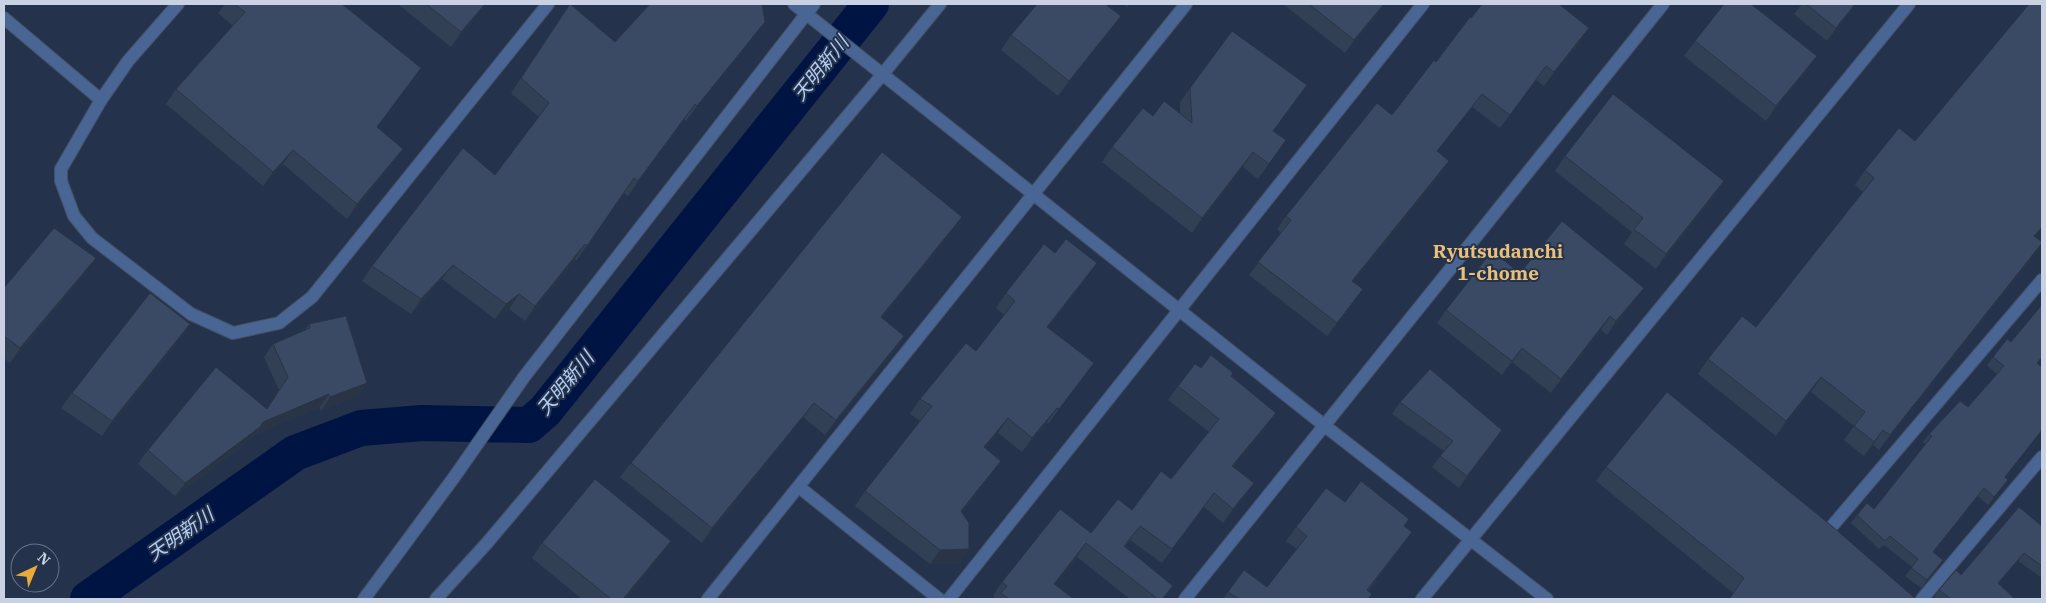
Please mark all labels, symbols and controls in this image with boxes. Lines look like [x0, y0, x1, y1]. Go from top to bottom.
water label: 天明新川 [787, 29, 854, 105]
district label: Ryutsudanchi 1-chome [1433, 239, 1563, 285]
water label: 天明新川 [531, 345, 600, 420]
water label: 天明新川 [142, 501, 220, 566]
north arrow [10, 543, 60, 593]
text: N [34, 548, 54, 569]

